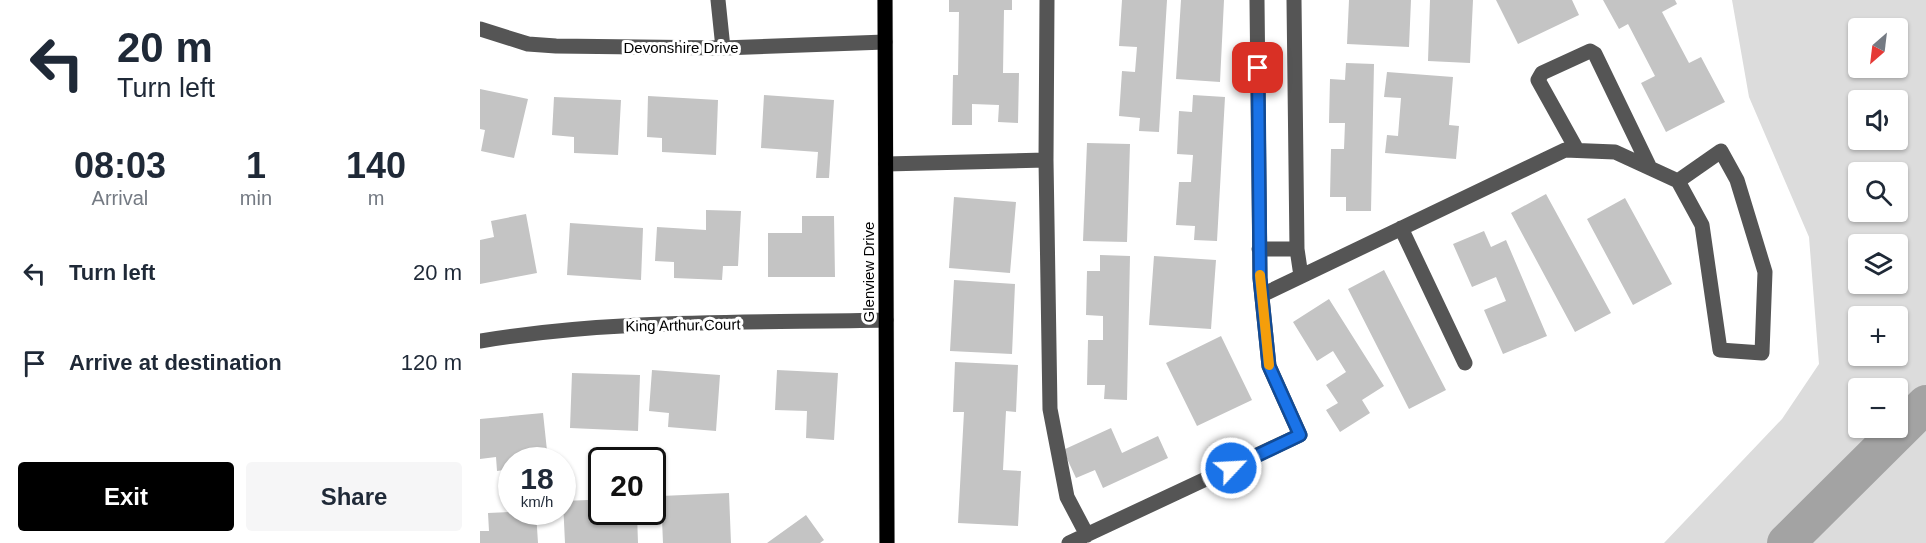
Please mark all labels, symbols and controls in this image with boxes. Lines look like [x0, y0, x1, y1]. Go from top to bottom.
north arrow [1848, 18, 1908, 78]
map controls [1848, 18, 1908, 438]
icon: left [18, 24, 96, 102]
text: 20 m [117, 24, 213, 71]
street label: Devonshire Drive [623, 39, 739, 56]
pin [1232, 42, 1283, 93]
icon: arrive [1241, 51, 1274, 84]
text: Turn left [117, 73, 215, 103]
button: sound [1848, 90, 1908, 150]
text: 08:03 [74, 145, 166, 186]
text: 1 [246, 145, 266, 186]
text: 140 [346, 145, 406, 186]
button: search [1848, 162, 1908, 222]
text: Arrival [92, 187, 148, 209]
text: min [240, 187, 272, 209]
text: m [368, 187, 384, 209]
street label: Glenview Drive [860, 222, 877, 322]
button: layers [1848, 234, 1908, 294]
icon: left [18, 257, 51, 290]
text: Turn left [69, 260, 155, 285]
text: 20 m [413, 260, 462, 285]
button: + [1848, 306, 1908, 366]
street label: King Arthur Court [625, 315, 741, 335]
icon: arrive [18, 347, 51, 380]
text: Arrive at destination [69, 350, 282, 375]
text: 120 m [401, 350, 462, 375]
button: − [1848, 378, 1908, 438]
position arrow [1199, 436, 1263, 500]
speed limit sign: 20 [588, 447, 666, 525]
button: Exit [18, 462, 234, 531]
button: Share [246, 462, 462, 531]
text: 18 [520, 462, 554, 495]
text: km/h [521, 493, 553, 510]

